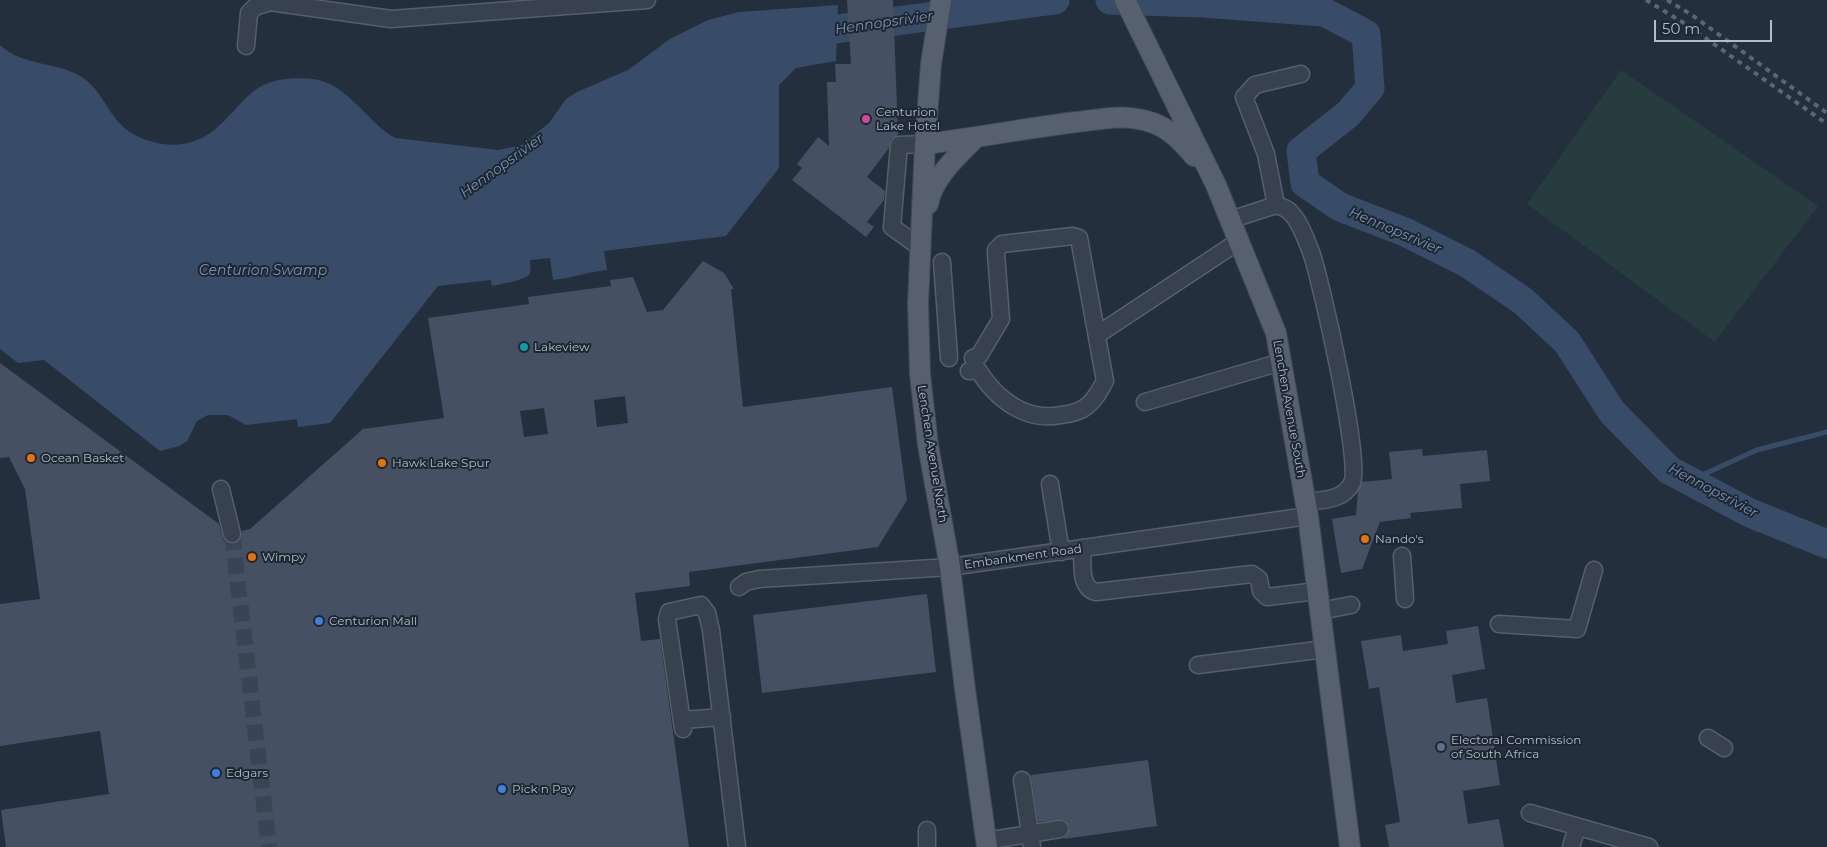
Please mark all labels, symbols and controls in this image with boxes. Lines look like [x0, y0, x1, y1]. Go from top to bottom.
water label: Hennopsrivier [834, 8, 934, 38]
scale bar [1657, 10, 1774, 42]
text: 50 m [1662, 19, 1700, 38]
place label: Centurion Lake Hotel [876, 105, 940, 133]
marker: Centurion Lake Hotel [860, 113, 872, 125]
water label: Hennopsrivier [457, 130, 547, 202]
water label: Hennopsrivier [1346, 204, 1444, 258]
water label: Centurion Swamp [199, 263, 327, 279]
street label: Lenchen Avenue South [1270, 339, 1308, 479]
place label: Lakeview [534, 340, 590, 354]
marker: Lakeview [518, 341, 530, 353]
street label: Lenchen Avenue North [914, 384, 950, 524]
place label: Ocean Basket [41, 451, 124, 465]
marker: Ocean Basket [25, 452, 37, 464]
place label: Hawk Lake Spur [392, 456, 489, 470]
marker: Hawk Lake Spur [376, 457, 388, 469]
water label: Hennopsrivier [1666, 460, 1760, 522]
place label: Nando's [1375, 532, 1424, 546]
marker: Nando's [1359, 533, 1371, 545]
street label: Embankment Road [963, 542, 1083, 572]
place label: Wimpy [262, 550, 306, 564]
marker: Wimpy [246, 551, 258, 563]
place label: Centurion Mall [329, 614, 417, 628]
marker: Centurion Mall [313, 615, 325, 627]
place label: Electoral Commission of South Africa [1451, 733, 1581, 761]
marker: Electoral Commission of South Africa [1435, 741, 1447, 753]
place label: Edgars [226, 766, 268, 780]
marker: Edgars [210, 767, 222, 779]
place label: Pick n Pay [512, 782, 574, 796]
marker: Pick n Pay [496, 783, 508, 795]

